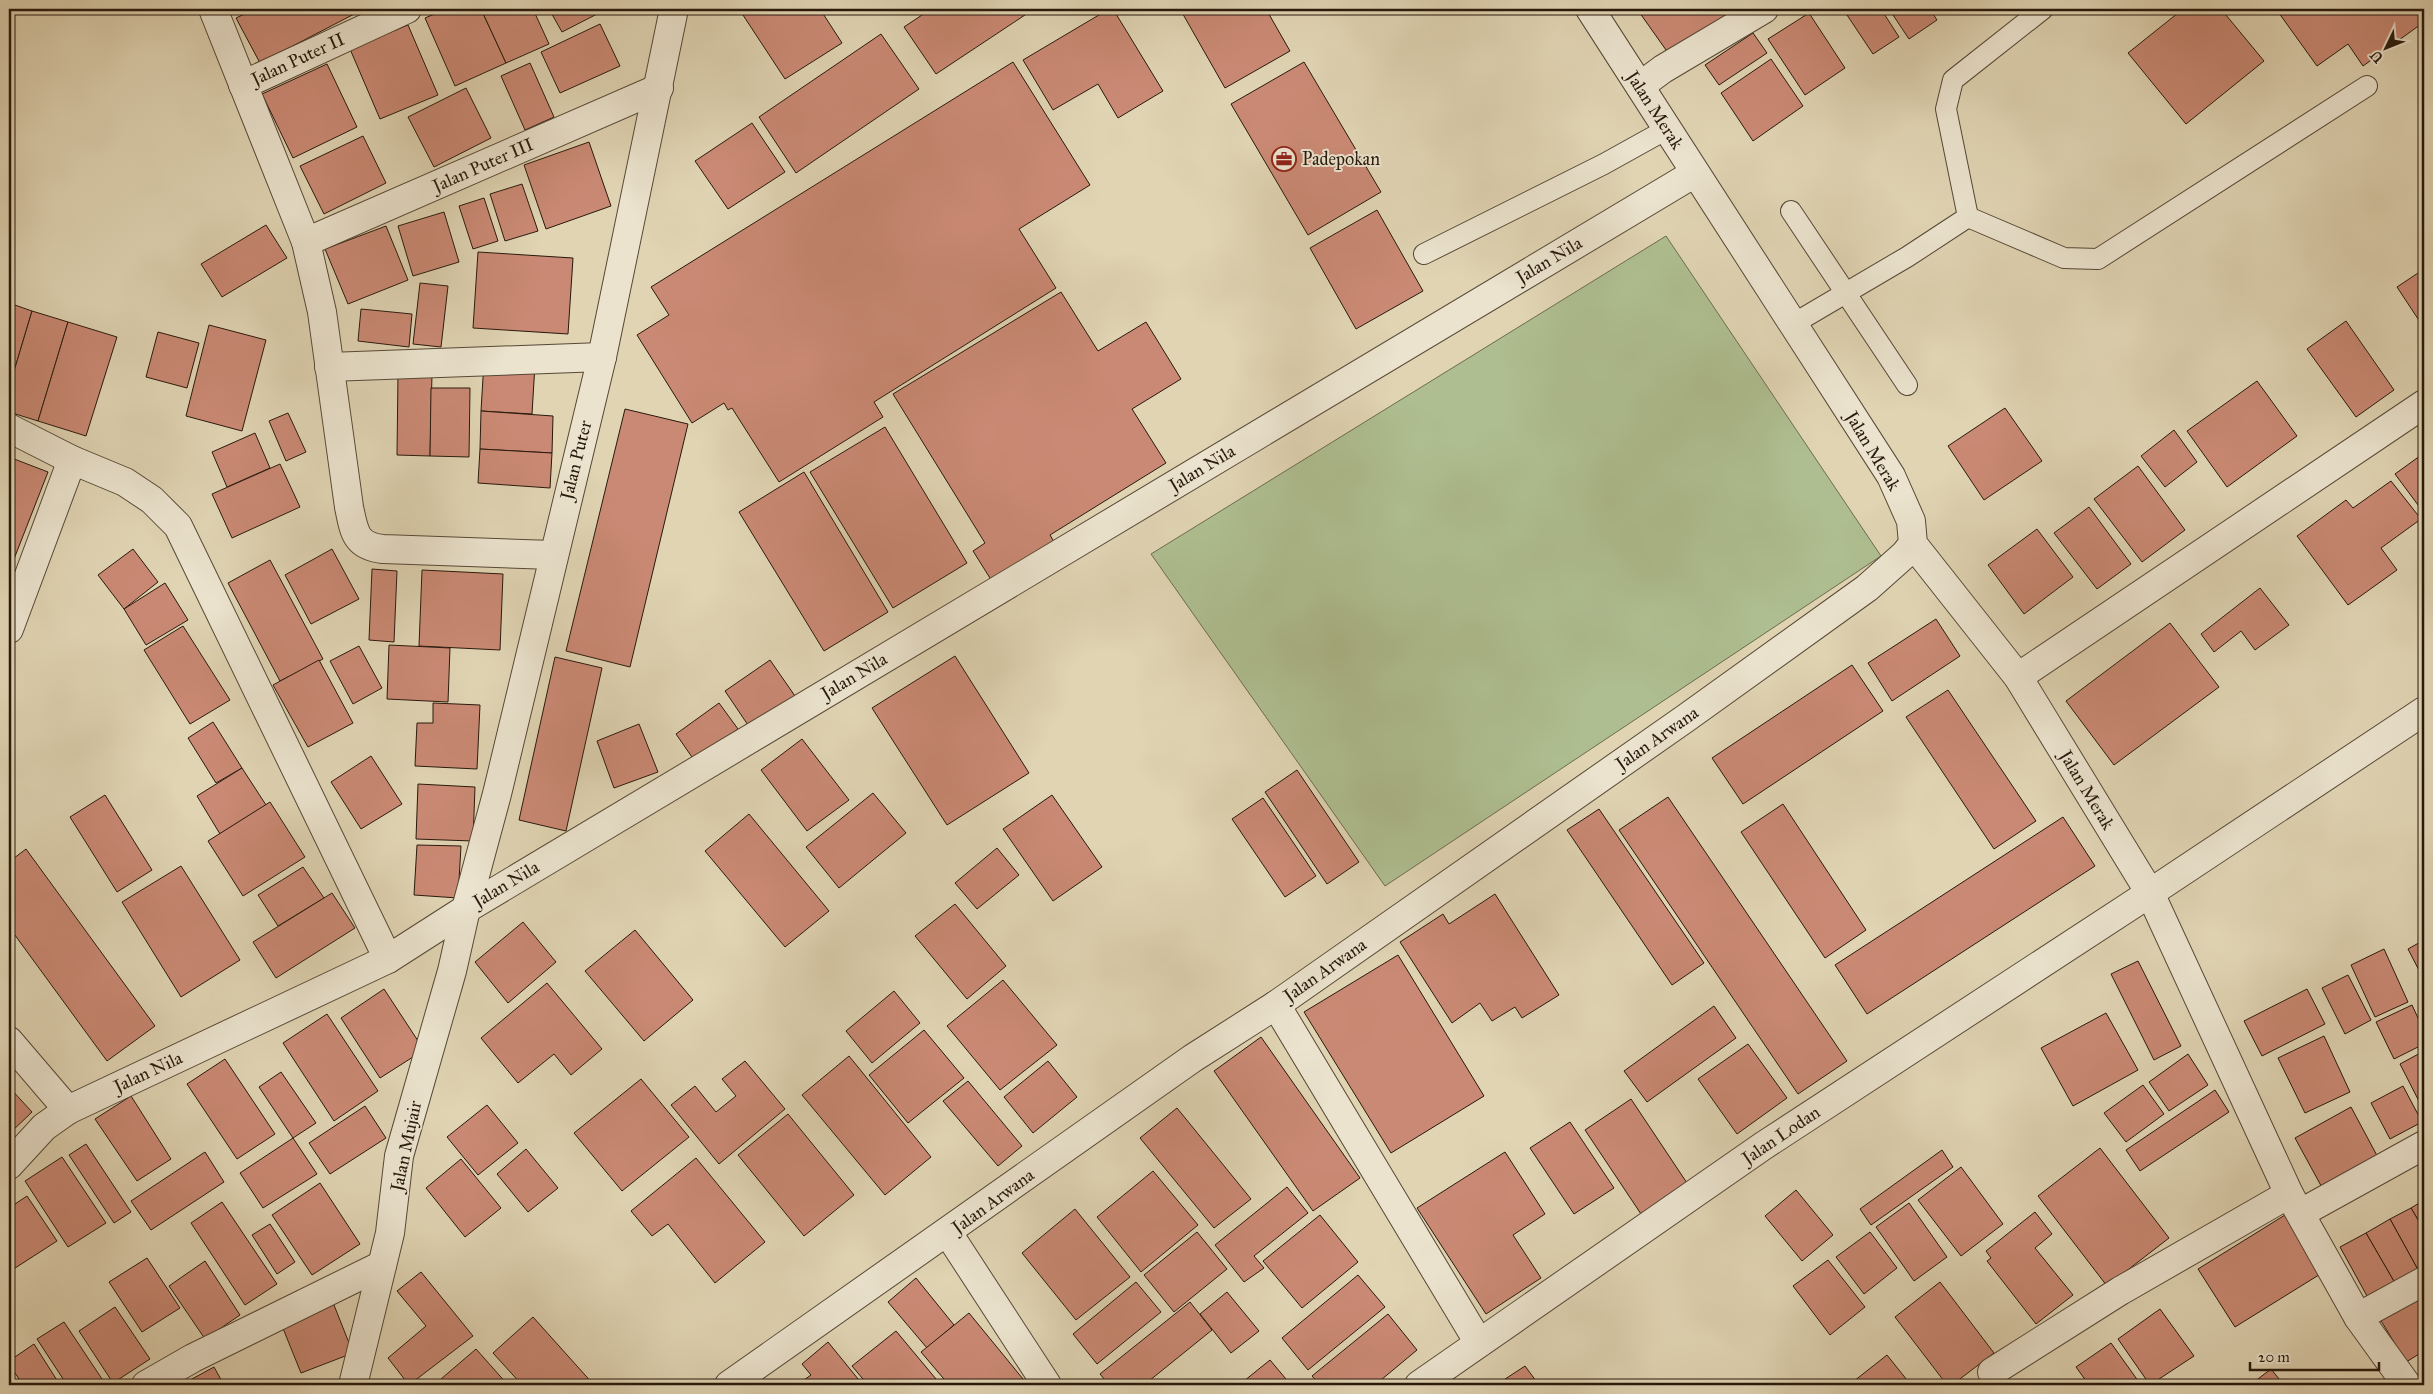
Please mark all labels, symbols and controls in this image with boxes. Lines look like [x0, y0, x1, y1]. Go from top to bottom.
north arrow [2360, 22, 2410, 72]
street label: Jalan Puter II [246, 28, 349, 92]
text: U [2366, 46, 2387, 66]
street label: Jalan Merak [1620, 65, 1689, 154]
street label: Jalan Puter III [427, 133, 537, 199]
office icon: Padepokan [1271, 146, 1297, 172]
place label: Padepokan [1302, 148, 1380, 170]
street label: Jalan Nila [1510, 232, 1587, 290]
street label: Jalan Merak [1839, 405, 1906, 496]
street label: Jalan Puter [555, 418, 598, 504]
street label: Jalan Nila [1163, 440, 1240, 498]
street label: Jalan Nila [815, 648, 892, 706]
street label: Jalan Arwana [1610, 701, 1704, 777]
street label: Jalan Merak [2053, 744, 2120, 835]
street label: Jalan Nila [467, 856, 544, 914]
street label: Jalan Arwana [1278, 933, 1372, 1009]
street label: Jalan Nila [108, 1046, 187, 1099]
street label: Jalan Mujair [385, 1098, 427, 1196]
street label: Jalan Lodan [1736, 1101, 1825, 1171]
street label: Jalan Arwana [946, 1164, 1039, 1240]
scale bar [2250, 1339, 2379, 1371]
text: 20 m [2258, 1348, 2290, 1366]

